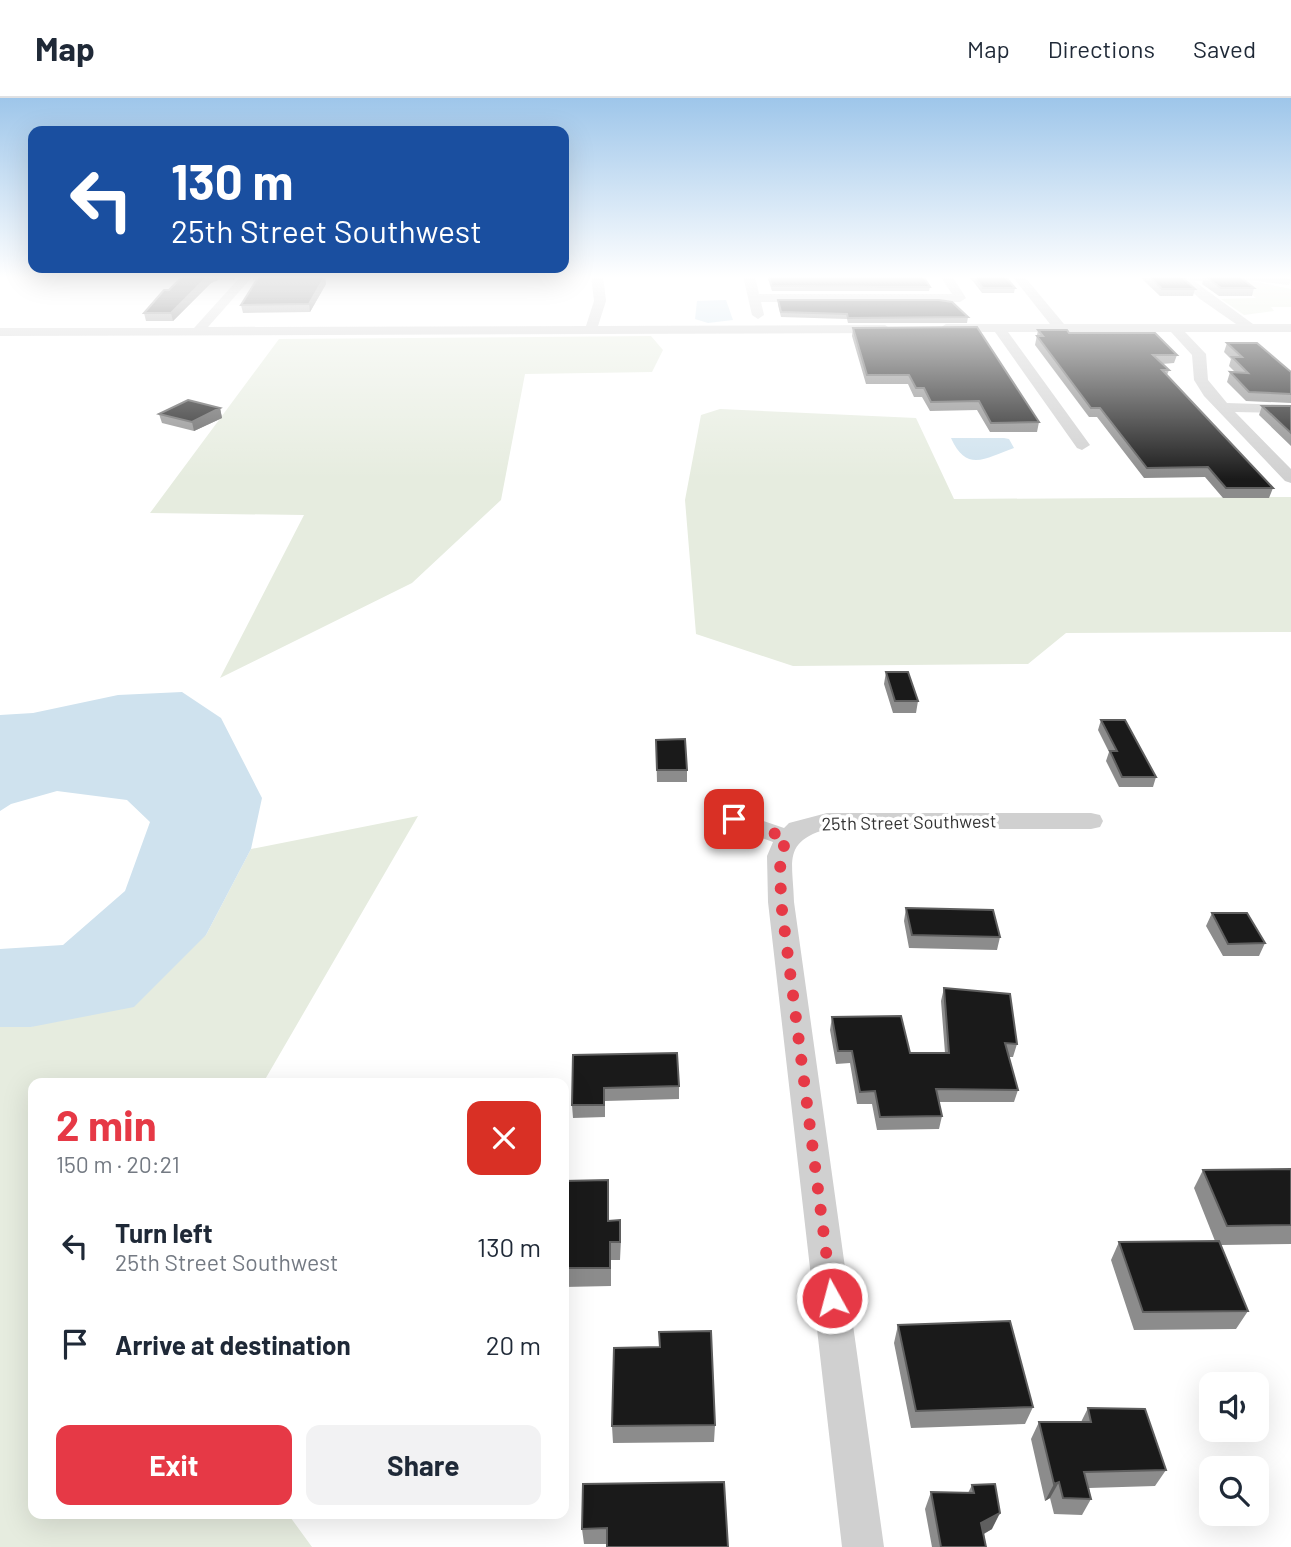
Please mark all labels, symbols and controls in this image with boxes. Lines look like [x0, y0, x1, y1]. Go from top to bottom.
text: Map [35, 28, 95, 68]
text: Map [967, 34, 1010, 63]
text: Directions [1048, 34, 1155, 63]
text: Saved [1193, 34, 1256, 63]
text: 130 m [171, 151, 293, 210]
icon: left [56, 154, 147, 245]
text: 25th Street Southwest [171, 211, 482, 249]
pin [704, 789, 764, 849]
icon: arrive [715, 800, 753, 838]
street label: 25th Street Southwest [821, 809, 997, 835]
text: 2 min [56, 1099, 157, 1149]
button: close [467, 1101, 541, 1175]
text: 150 m · 20:21 [56, 1150, 180, 1178]
text: Turn left [115, 1217, 213, 1248]
icon: left [56, 1227, 94, 1265]
text: 130 m [477, 1231, 541, 1262]
text: 25th Street Southwest [115, 1248, 338, 1276]
position arrow [795, 1261, 869, 1335]
icon: arrive [56, 1325, 94, 1363]
text: Arrive at destination [115, 1329, 351, 1360]
text: 20 m [486, 1329, 541, 1360]
map controls [1199, 1372, 1269, 1526]
button: sound [1199, 1372, 1269, 1442]
button: Exit [56, 1425, 292, 1505]
button: Share [306, 1425, 541, 1505]
button: search [1199, 1456, 1269, 1526]

